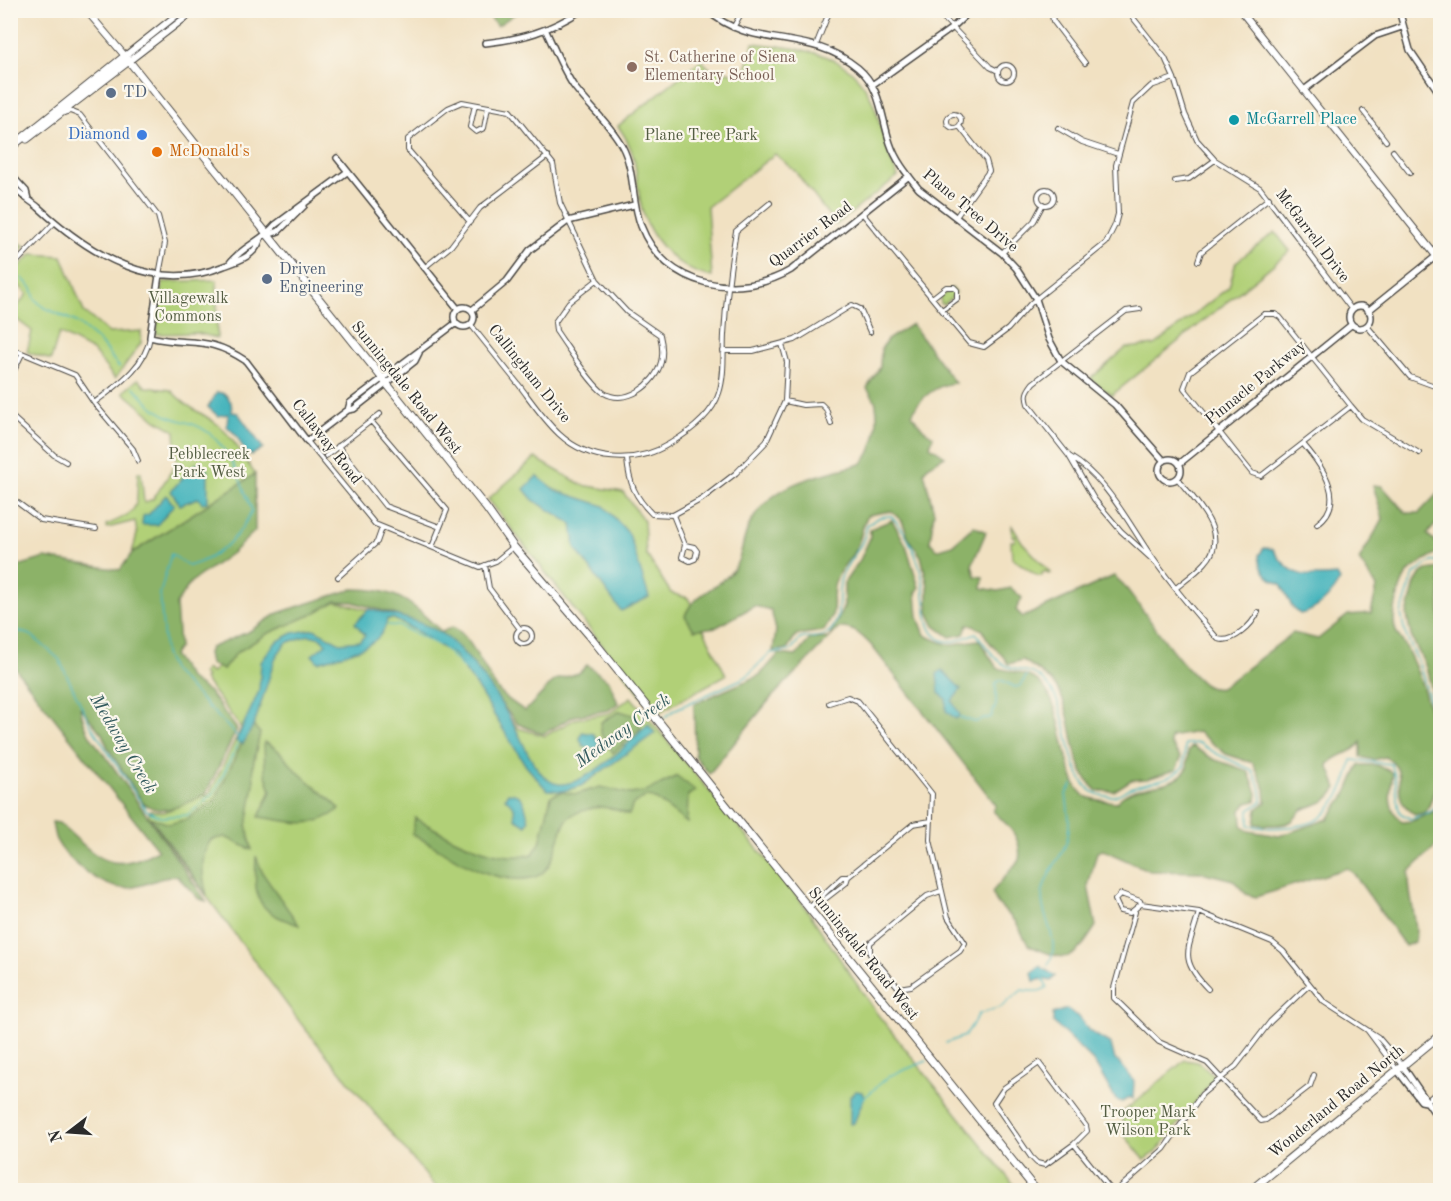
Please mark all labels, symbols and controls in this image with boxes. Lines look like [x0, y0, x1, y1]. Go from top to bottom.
place label: St. Catherine of Siena Elementary School [644, 50, 796, 84]
marker: St. Catherine of Siena Elementary School [625, 60, 639, 74]
place label: TD [123, 85, 147, 101]
marker: TD [104, 86, 118, 100]
place label: McGarrell Place [1246, 112, 1357, 128]
marker: McGarrell Place [1227, 113, 1241, 127]
place label: Diamond [68, 127, 130, 143]
marker: Diamond [135, 128, 149, 142]
park label: Plane Tree Park [644, 128, 758, 144]
place label: McDonald's [169, 144, 250, 160]
marker: McDonald's [150, 145, 164, 159]
street label: Plane Tree Drive [919, 167, 1021, 255]
street label: McGarrell Drive [1272, 187, 1352, 285]
street label: Quarrier Road [767, 199, 855, 271]
place label: Driven Engineering [279, 262, 364, 296]
marker: Driven Engineering [260, 272, 274, 286]
park label: Villagewalk Commons [148, 291, 228, 325]
street label: Sunningdale Road West [348, 319, 464, 458]
street label: Callingham Drive [485, 322, 573, 426]
street label: Pinnacle Parkway [1203, 337, 1310, 428]
street label: Callaway Road [288, 397, 364, 487]
park label: Pebblecreek Park West [168, 447, 250, 481]
water label: Medway Creek [86, 690, 160, 797]
water label: Medway Creek [571, 690, 674, 772]
street label: Sunningdale Road West [805, 885, 921, 1024]
street label: Wonderland Road North [1266, 1042, 1408, 1162]
north arrow [39, 1102, 99, 1162]
park label: Trooper Mark Wilson Park [1100, 1105, 1196, 1139]
text: N [47, 1127, 66, 1144]

